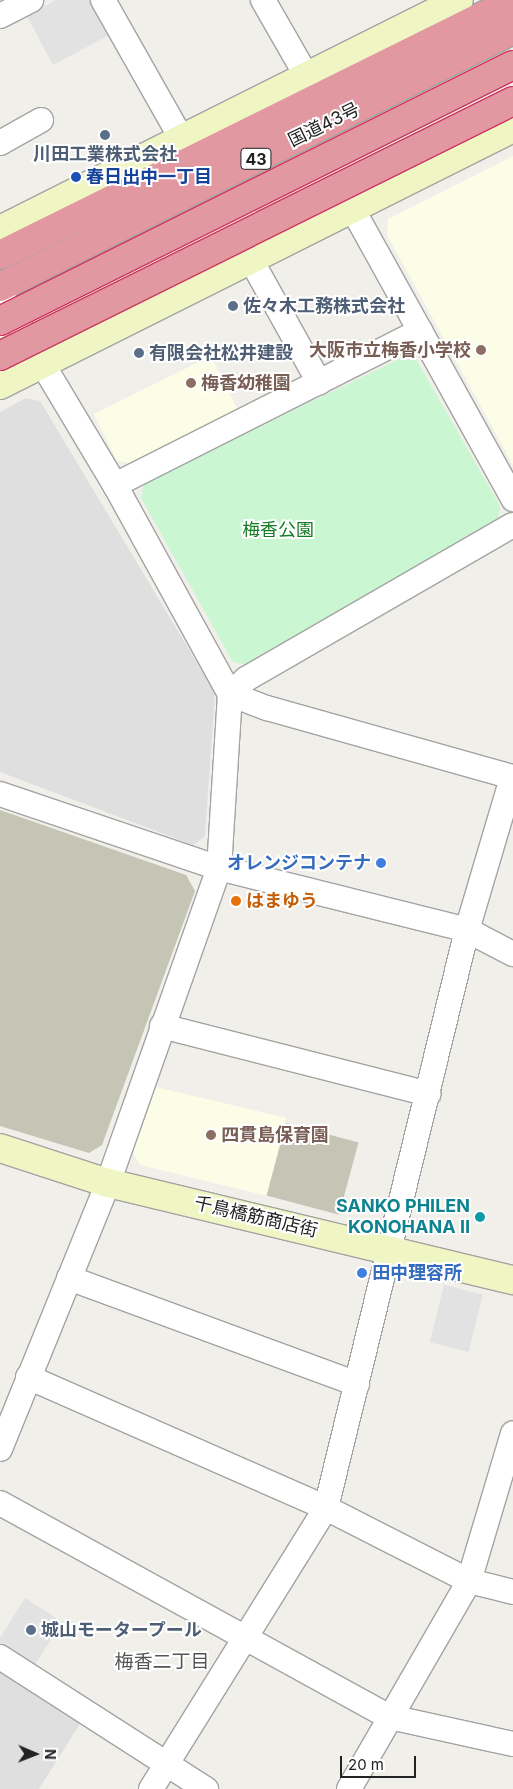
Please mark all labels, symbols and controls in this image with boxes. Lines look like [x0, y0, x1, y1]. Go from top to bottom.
street label: 国道43号 [285, 98, 363, 152]
marker: 川田工業株式会社 [99, 129, 111, 141]
place label: 川田工業株式会社 [33, 143, 177, 165]
road number: 43 [240, 146, 272, 172]
place label: 春日出中一丁目 [86, 166, 212, 188]
marker: 春日出中一丁目 [70, 171, 82, 183]
place label: 佐々木工務株式会社 [243, 295, 405, 317]
marker: 佐々木工務株式会社 [227, 300, 239, 312]
place label: 大阪市立梅香小学校 [309, 339, 471, 361]
place label: 有限会社松井建設 [149, 342, 293, 364]
marker: 大阪市立梅香小学校 [475, 344, 487, 356]
marker: 有限会社松井建設 [133, 347, 145, 359]
place label: 梅香幼稚園 [201, 372, 291, 394]
marker: 梅香幼稚園 [185, 377, 197, 389]
park label: 梅香公園 [242, 519, 314, 541]
place label: オレンジコンテナ [227, 852, 371, 874]
marker: オレンジコンテナ [375, 857, 387, 869]
place label: はまゆう [246, 890, 318, 912]
marker: はまゆう [230, 895, 242, 907]
place label: 四貫島保育園 [221, 1124, 329, 1146]
marker: 四貫島保育園 [205, 1129, 217, 1141]
street label: 千鳥橋筋商店街 [192, 1192, 320, 1242]
place label: SANKO PHILEN KONOHANA Ⅱ [336, 1196, 470, 1238]
marker: SANKO PHILEN KONOHANA Ⅱ [474, 1211, 486, 1223]
place label: 田中理容所 [372, 1262, 462, 1284]
marker: 田中理容所 [356, 1267, 368, 1279]
place label: 城山モータープール [41, 1619, 203, 1641]
marker: 城山モータープール [25, 1624, 37, 1636]
district label: 梅香二丁目 [115, 1651, 209, 1673]
north arrow [10, 1729, 60, 1779]
scale bar [343, 1746, 419, 1778]
text: N [42, 1749, 59, 1760]
text: 20 m [348, 1755, 384, 1774]

